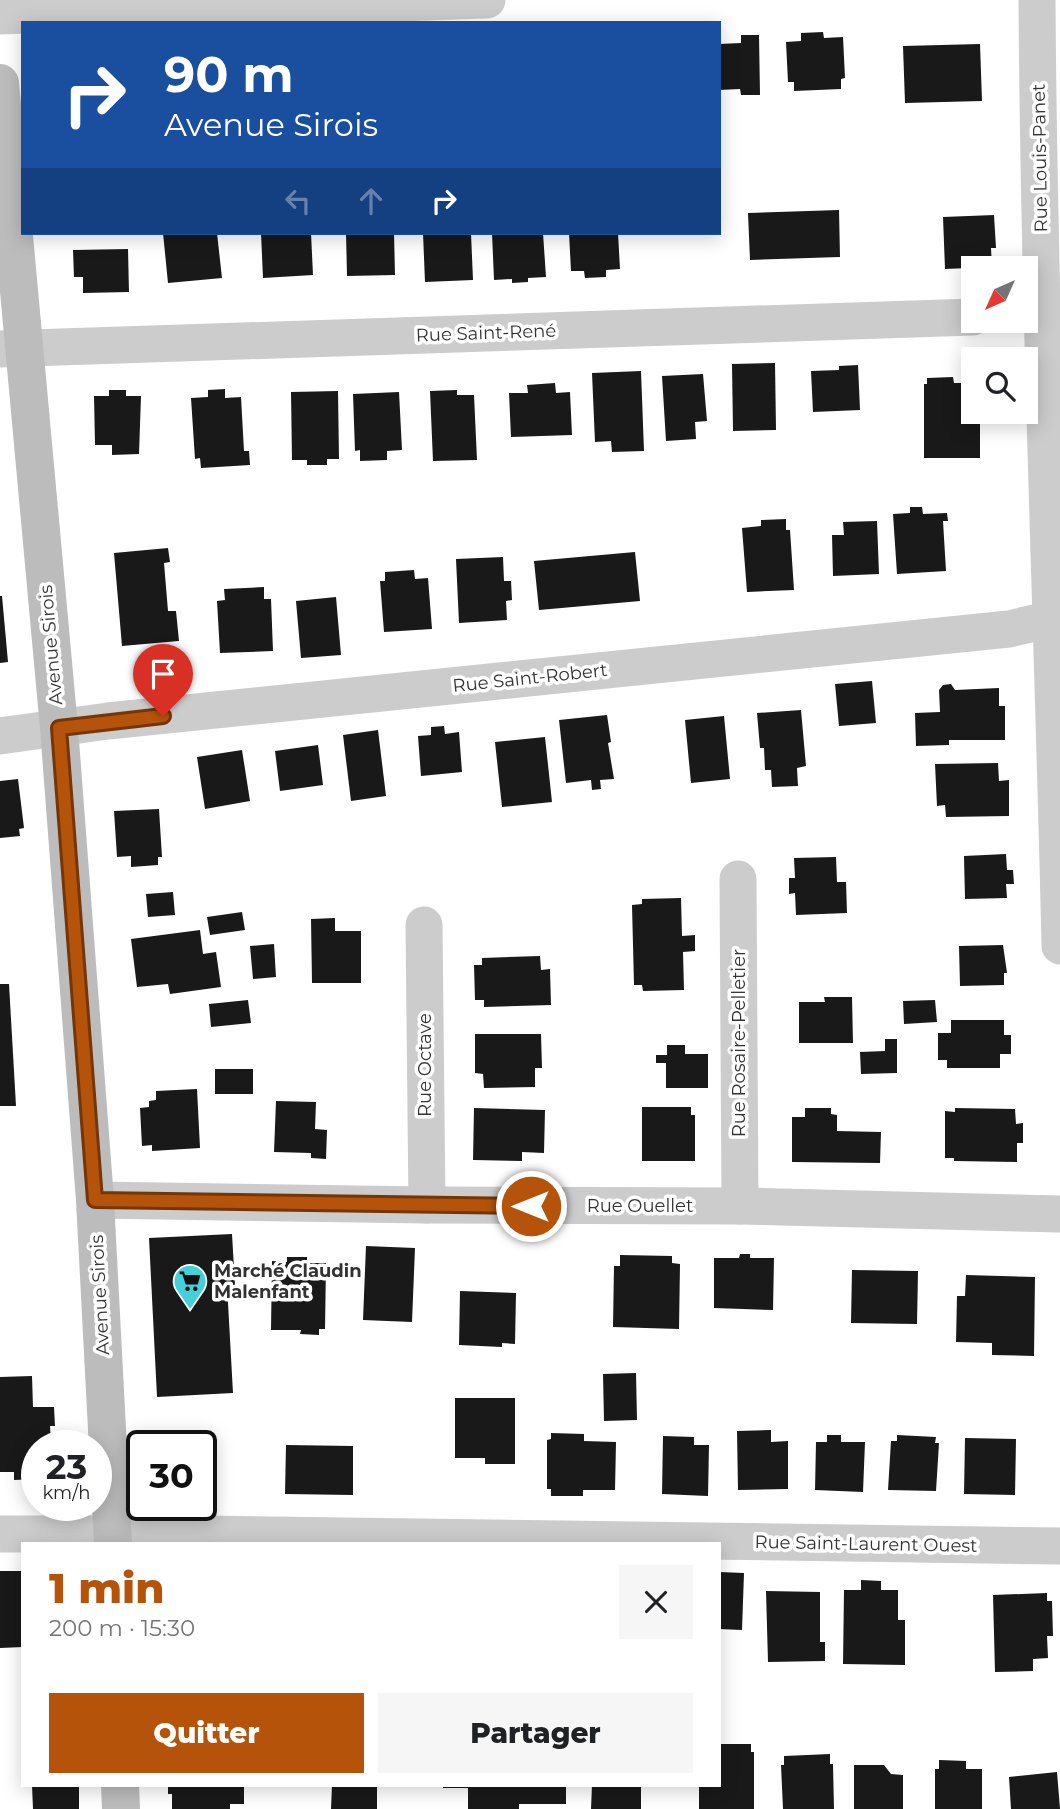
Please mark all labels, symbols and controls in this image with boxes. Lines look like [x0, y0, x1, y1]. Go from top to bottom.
text: 90 m [164, 45, 294, 104]
icon: right [49, 49, 140, 140]
street label: Rue Louis-Panet [1028, 83, 1052, 233]
text: Avenue Sirois [164, 105, 378, 144]
icon: left [279, 182, 317, 220]
icon: ahead [352, 182, 390, 220]
icon: right [425, 182, 463, 220]
north arrow [961, 256, 1038, 332]
map controls [961, 256, 1038, 424]
street label: Rue Saint-René [415, 320, 557, 346]
button: search [961, 347, 1038, 424]
street label: Avenue Sirois [35, 584, 67, 706]
pin [133, 644, 193, 716]
icon: arrive [144, 655, 182, 693]
street label: Rue Saint-Robert [451, 659, 609, 697]
street label: Rue Rosaire-Pelletier [728, 949, 750, 1137]
street label: Rue Octave [414, 1013, 436, 1117]
position arrow [494, 1169, 568, 1243]
street label: Rue Ouellet [587, 1195, 693, 1217]
street label: Avenue Sirois [86, 1234, 114, 1356]
place label: Marché Claudin Malenfant [214, 1260, 362, 1303]
supermarket icon: Marché Claudin Malenfant [171, 1262, 209, 1311]
speed limit sign: 30 [126, 1430, 217, 1521]
text: 23 [46, 1445, 87, 1488]
text: km/h [42, 1482, 91, 1504]
street label: Rue Saint-Laurent Ouest [754, 1531, 978, 1557]
text: 1 min [49, 1562, 165, 1614]
button: close [619, 1565, 693, 1639]
text: 200 m · 15:30 [49, 1614, 195, 1642]
button: Quitter [49, 1693, 364, 1773]
button: Partager [378, 1693, 693, 1773]

